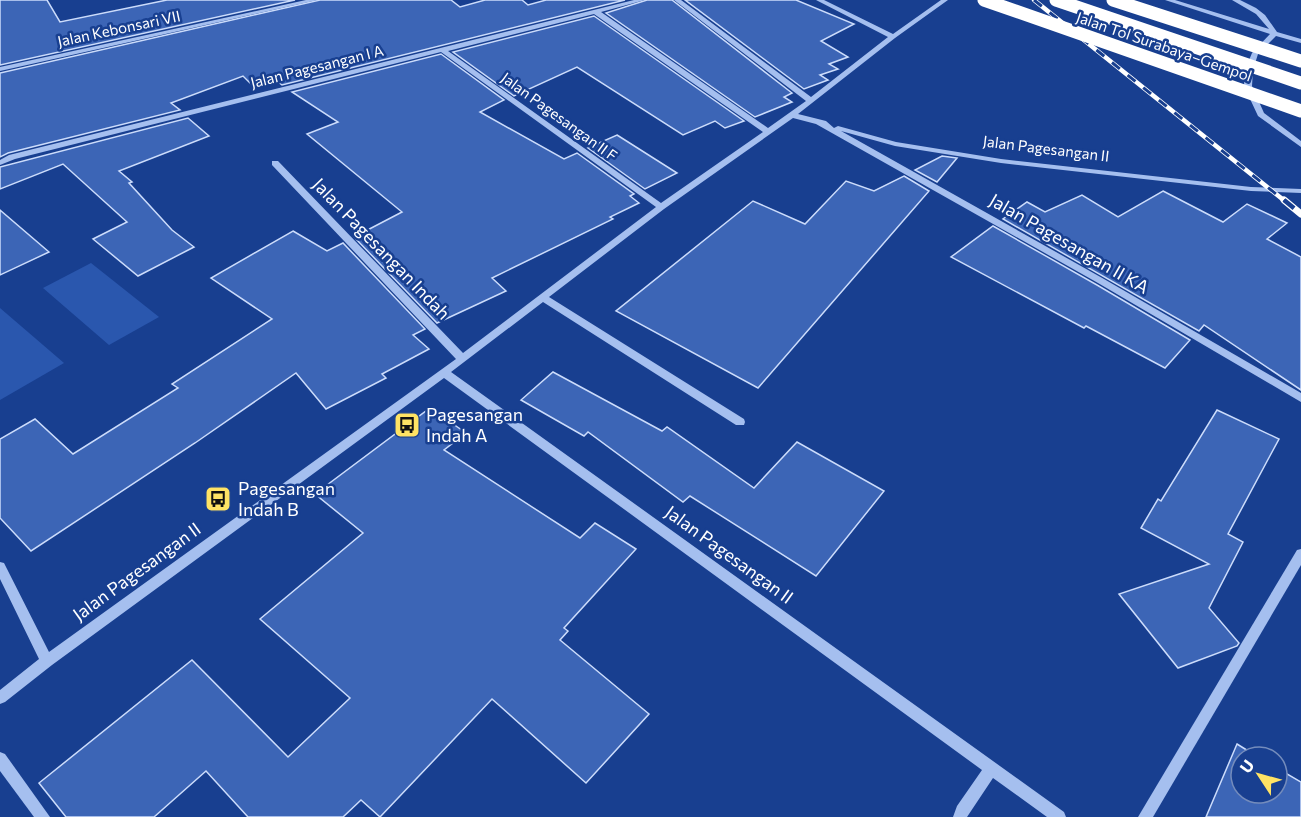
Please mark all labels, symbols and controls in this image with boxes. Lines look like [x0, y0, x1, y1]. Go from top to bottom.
street label: Jalan Kebonsari VII [56, 6, 182, 50]
street label: Jalan Tol Surabaya–Gempol [1074, 7, 1255, 85]
street label: Jalan Pagesangan I A [248, 41, 385, 91]
street label: Jalan Pagesangan II F [498, 68, 621, 164]
street label: Jalan Pagesangan II [982, 131, 1110, 165]
street label: Jalan Pagesangan Indah [308, 173, 455, 324]
street label: Jalan Pagesangan II KA [986, 188, 1153, 298]
place label: Pagesangan Indah A [426, 403, 523, 446]
bus stop icon: Pagesangan Indah A [392, 410, 422, 440]
place label: Pagesangan Indah B [238, 477, 335, 520]
bus stop icon: Pagesangan Indah B [203, 484, 233, 514]
street label: Jalan Pagesangan II [661, 500, 798, 608]
street label: Jalan Pagesangan II [68, 517, 205, 625]
north arrow [1229, 745, 1289, 805]
text: U [1235, 756, 1258, 776]

